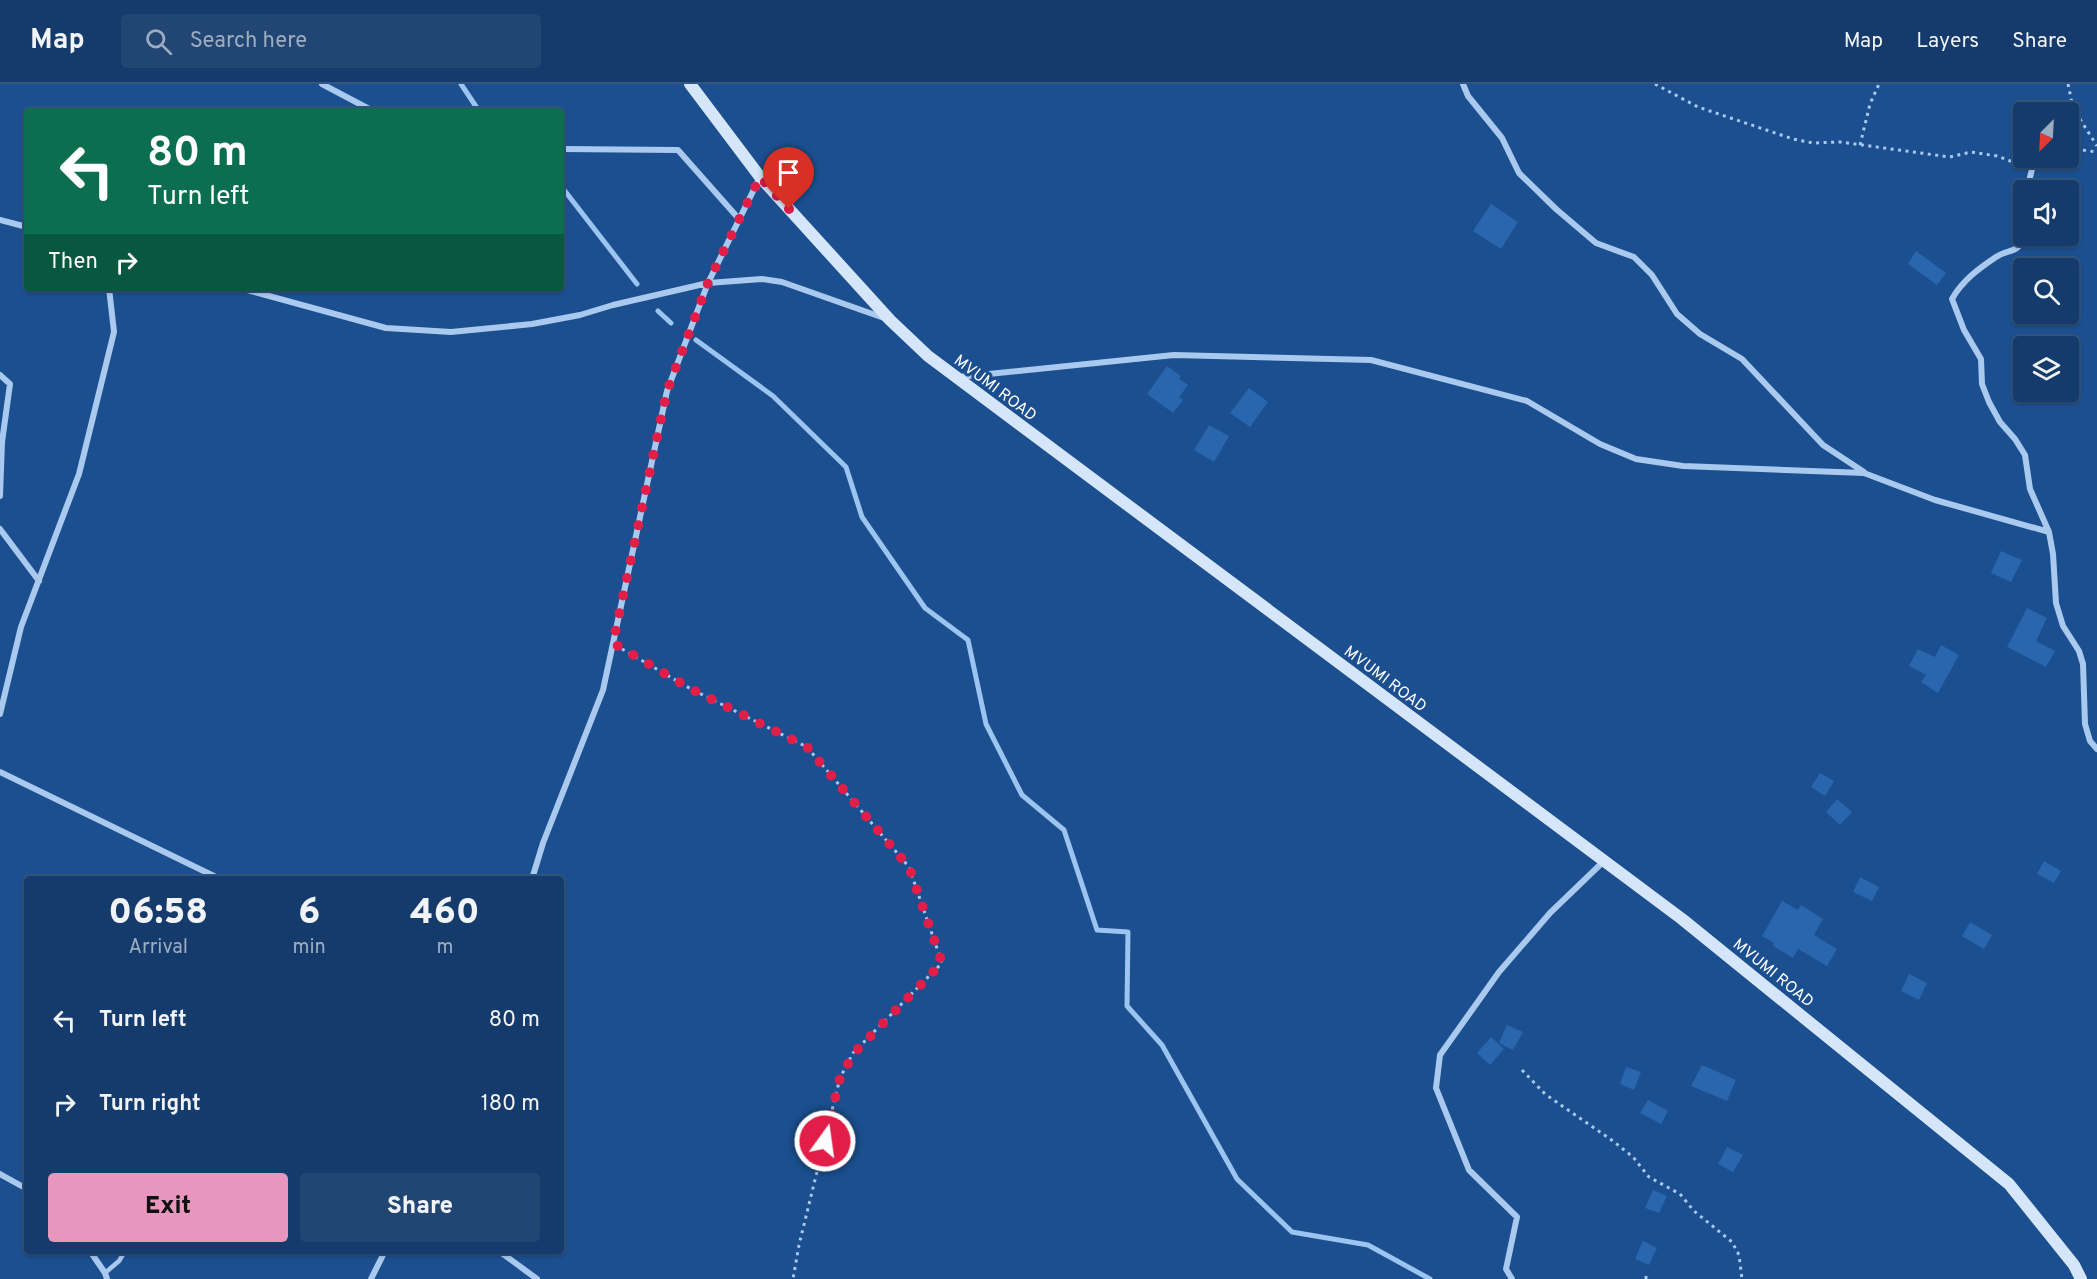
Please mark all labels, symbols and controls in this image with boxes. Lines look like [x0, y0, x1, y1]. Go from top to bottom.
search box [121, 14, 541, 68]
text: Map [30, 23, 85, 59]
icon: search [142, 25, 175, 58]
text: Search here [190, 28, 307, 55]
text: Map [1844, 28, 1883, 55]
text: Layers [1916, 28, 1979, 55]
text: Share [2012, 28, 2067, 55]
north arrow [2013, 102, 2079, 168]
map controls [2013, 102, 2079, 402]
text: 80 m [147, 128, 248, 181]
icon: left [48, 132, 126, 210]
pin [763, 147, 814, 209]
icon: arrive [772, 156, 805, 189]
text: Turn left [147, 180, 249, 214]
button: sound [2013, 180, 2079, 246]
icon: right [110, 246, 143, 279]
text: Then [48, 249, 98, 276]
button: search [2013, 258, 2079, 324]
button: layers [2013, 336, 2079, 402]
street label: MVUMI ROAD [949, 351, 1040, 426]
street label: MVUMI ROAD [1339, 642, 1430, 717]
text: 06:58 [108, 891, 208, 937]
text: 6 [298, 891, 320, 937]
text: 460 [410, 891, 480, 937]
text: Arrival [128, 935, 188, 961]
text: min [292, 935, 326, 961]
text: m [436, 935, 453, 961]
street label: MVUMI ROAD [1728, 935, 1817, 1012]
icon: left [48, 1004, 81, 1037]
text: Turn left [99, 1007, 187, 1034]
text: 80 m [489, 1007, 540, 1034]
icon: right [48, 1088, 81, 1121]
text: Turn right [99, 1091, 201, 1118]
text: 180 m [481, 1091, 540, 1118]
position arrow [793, 1109, 857, 1173]
button: Exit [48, 1173, 288, 1242]
button: Share [300, 1173, 540, 1242]

